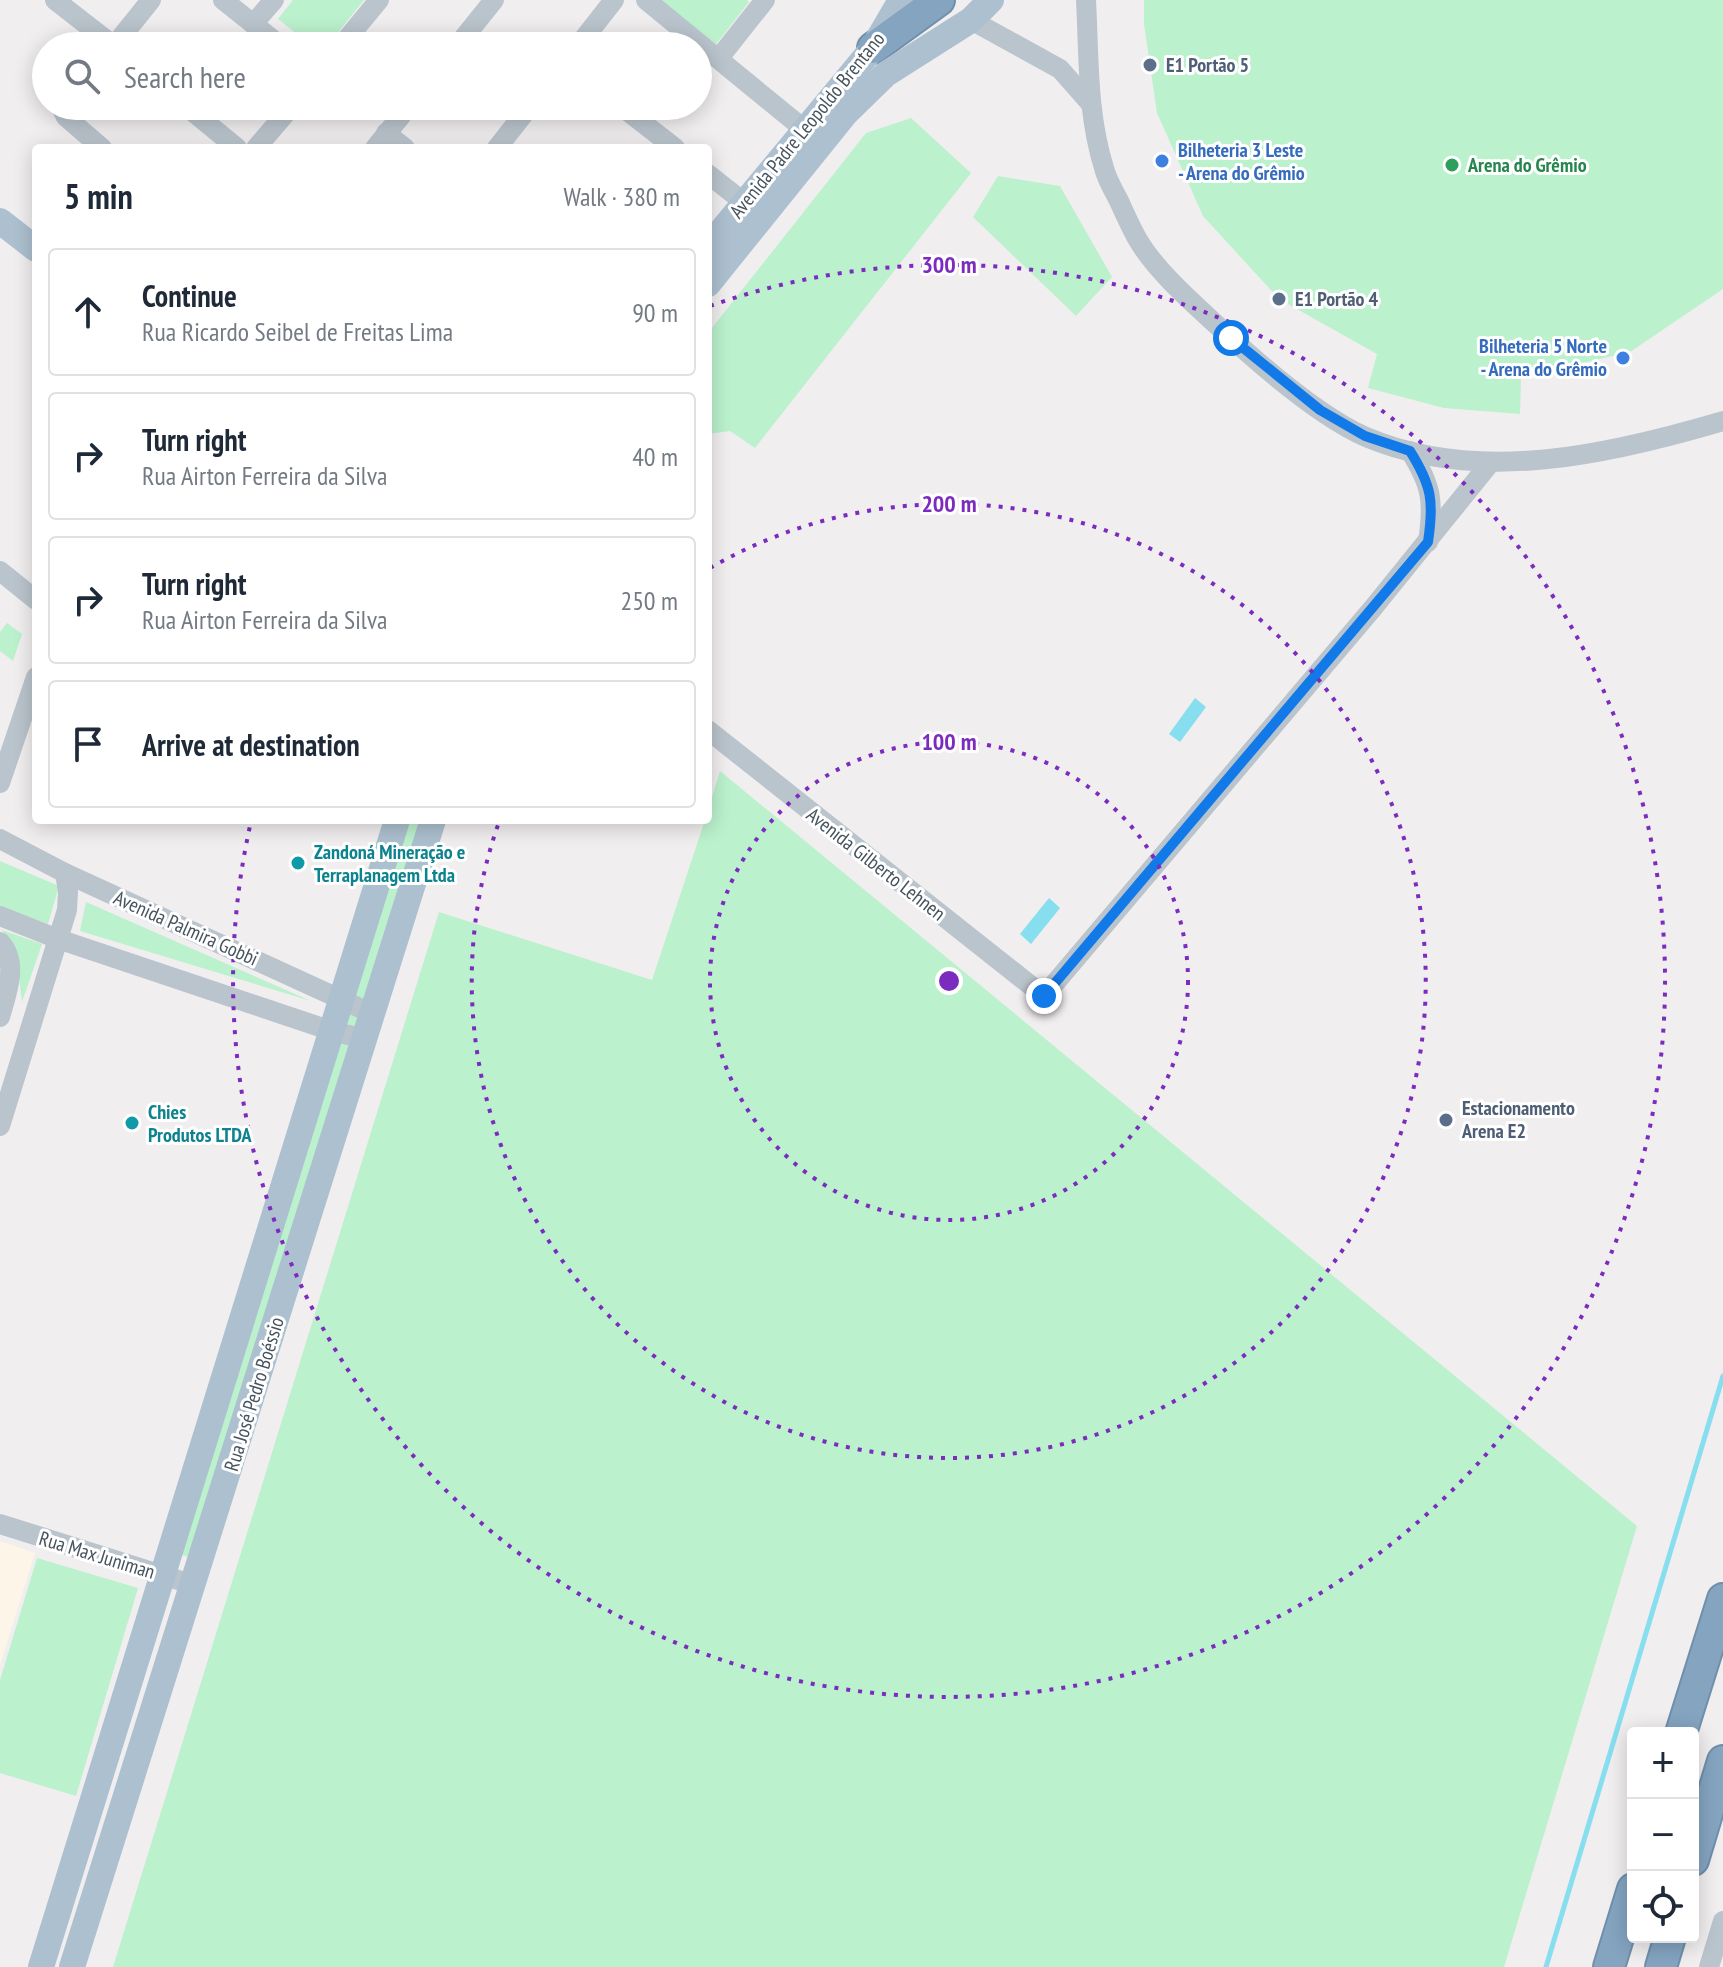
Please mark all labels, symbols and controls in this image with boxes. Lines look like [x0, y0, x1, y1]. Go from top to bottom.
street label: Avenida Padre Leopoldo Brentano [724, 26, 890, 224]
search box [32, 32, 712, 120]
place label: E1 Portão 5 [1166, 52, 1249, 78]
icon: search [60, 54, 104, 98]
marker: E1 Portão 5 [1141, 56, 1159, 74]
text: Search here [124, 57, 246, 96]
place label: Bilheteria 3 Leste - Arena do Grêmio [1178, 137, 1305, 186]
marker: Bilheteria 3 Leste - Arena do Grêmio [1153, 152, 1171, 170]
place label: Arena do Grêmio [1467, 152, 1587, 178]
marker: Arena do Grêmio [1443, 156, 1461, 174]
text: 5 min [64, 174, 133, 218]
text: Walk · 380 m [563, 180, 680, 213]
text: 300 m [921, 249, 977, 280]
text: Continue [142, 276, 237, 315]
place label: E1 Portão 4 [1295, 286, 1379, 312]
icon: ahead [66, 290, 110, 334]
marker: E1 Portão 4 [1270, 290, 1288, 308]
text: 90 m [632, 296, 678, 329]
text: Rua Ricardo Seibel de Freitas Lima [142, 315, 453, 348]
route start [1213, 320, 1249, 356]
place label: Bilheteria 5 Norte - Arena do Grêmio [1479, 333, 1607, 382]
marker: Bilheteria 5 Norte - Arena do Grêmio [1614, 349, 1632, 367]
text: Turn right [142, 420, 246, 459]
icon: right [66, 434, 110, 478]
text: 40 m [632, 440, 678, 473]
text: Rua Airton Ferreira da Silva [142, 459, 387, 492]
text: 200 m [921, 488, 977, 519]
text: Turn right [142, 564, 246, 603]
icon: right [66, 578, 110, 622]
text: 250 m [620, 584, 678, 617]
text: Rua Airton Ferreira da Silva [142, 603, 387, 636]
icon: arrive [66, 722, 110, 766]
text: Arrive at destination [142, 725, 360, 764]
text: 100 m [921, 726, 977, 757]
street label: Avenida Gilberto Lehnen [801, 802, 951, 926]
place label: Zandoná Mineração e Terraplanagem Ltda [314, 839, 465, 888]
marker: Zandoná Mineração e Terraplanagem Ltda [289, 854, 307, 872]
street label: Avenida Palmira Gobbi [110, 885, 262, 971]
centre of rings [935, 967, 963, 995]
route end [1026, 978, 1062, 1014]
place label: Estacionamento Arena E2 [1461, 1095, 1575, 1144]
place label: Chies Produtos LTDA [148, 1099, 252, 1148]
marker: Estacionamento Arena E2 [1437, 1111, 1455, 1129]
marker: Chies Produtos LTDA [123, 1114, 141, 1132]
street label: Rua José Pedro Boéssio [218, 1314, 290, 1474]
street label: Rua Max Juniman [36, 1525, 158, 1585]
map controls [1627, 1727, 1699, 1943]
button: + [1627, 1727, 1699, 1799]
button: − [1627, 1799, 1699, 1871]
button: locate [1627, 1871, 1699, 1943]

